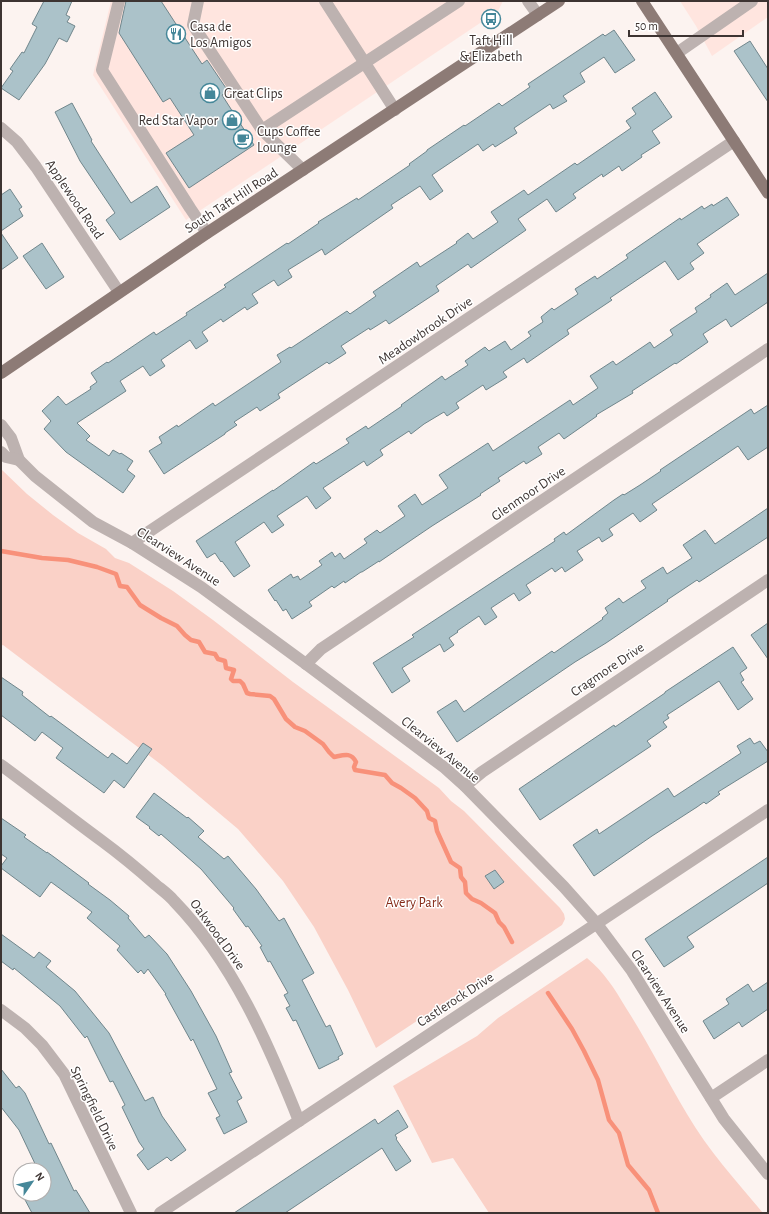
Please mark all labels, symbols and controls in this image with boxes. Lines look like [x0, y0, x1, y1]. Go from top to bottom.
bus stop icon: Taft Hill & Elizabeth [480, 8, 502, 30]
scale bar [629, 12, 743, 38]
place label: Casa de Los Amigos [190, 20, 251, 50]
text: 50 m [635, 20, 658, 32]
restaurant icon: Casa de Los Amigos [165, 23, 187, 45]
place label: Taft Hill & Elizabeth [459, 34, 523, 64]
shop icon: Great Clips [199, 82, 221, 104]
place label: Great Clips [224, 87, 283, 101]
shop icon: Red Star Vapor [221, 109, 243, 131]
place label: Red Star Vapor [138, 114, 218, 128]
place label: Cups Coffee Lounge [257, 125, 321, 155]
cafe icon: Cups Coffee Lounge [232, 128, 254, 150]
street label: Applewood Road [43, 157, 106, 242]
street label: South Taft Hill Road [183, 166, 281, 236]
street label: Meadowbrook Drive [376, 294, 475, 367]
street label: Glenmoor Drive [489, 464, 568, 524]
street label: Clearview Avenue [134, 525, 223, 589]
street label: Cragmore Drive [568, 640, 647, 699]
street label: Clearview Avenue [398, 714, 482, 786]
park label: Avery Park [385, 896, 443, 910]
street label: Oakwood Drive [187, 897, 247, 972]
street label: Clearview Avenue [628, 947, 692, 1036]
street label: Castlerock Drive [415, 970, 496, 1030]
street label: Springfield Drive [68, 1064, 121, 1153]
north arrow [12, 1162, 52, 1202]
text: N [33, 1170, 47, 1183]

